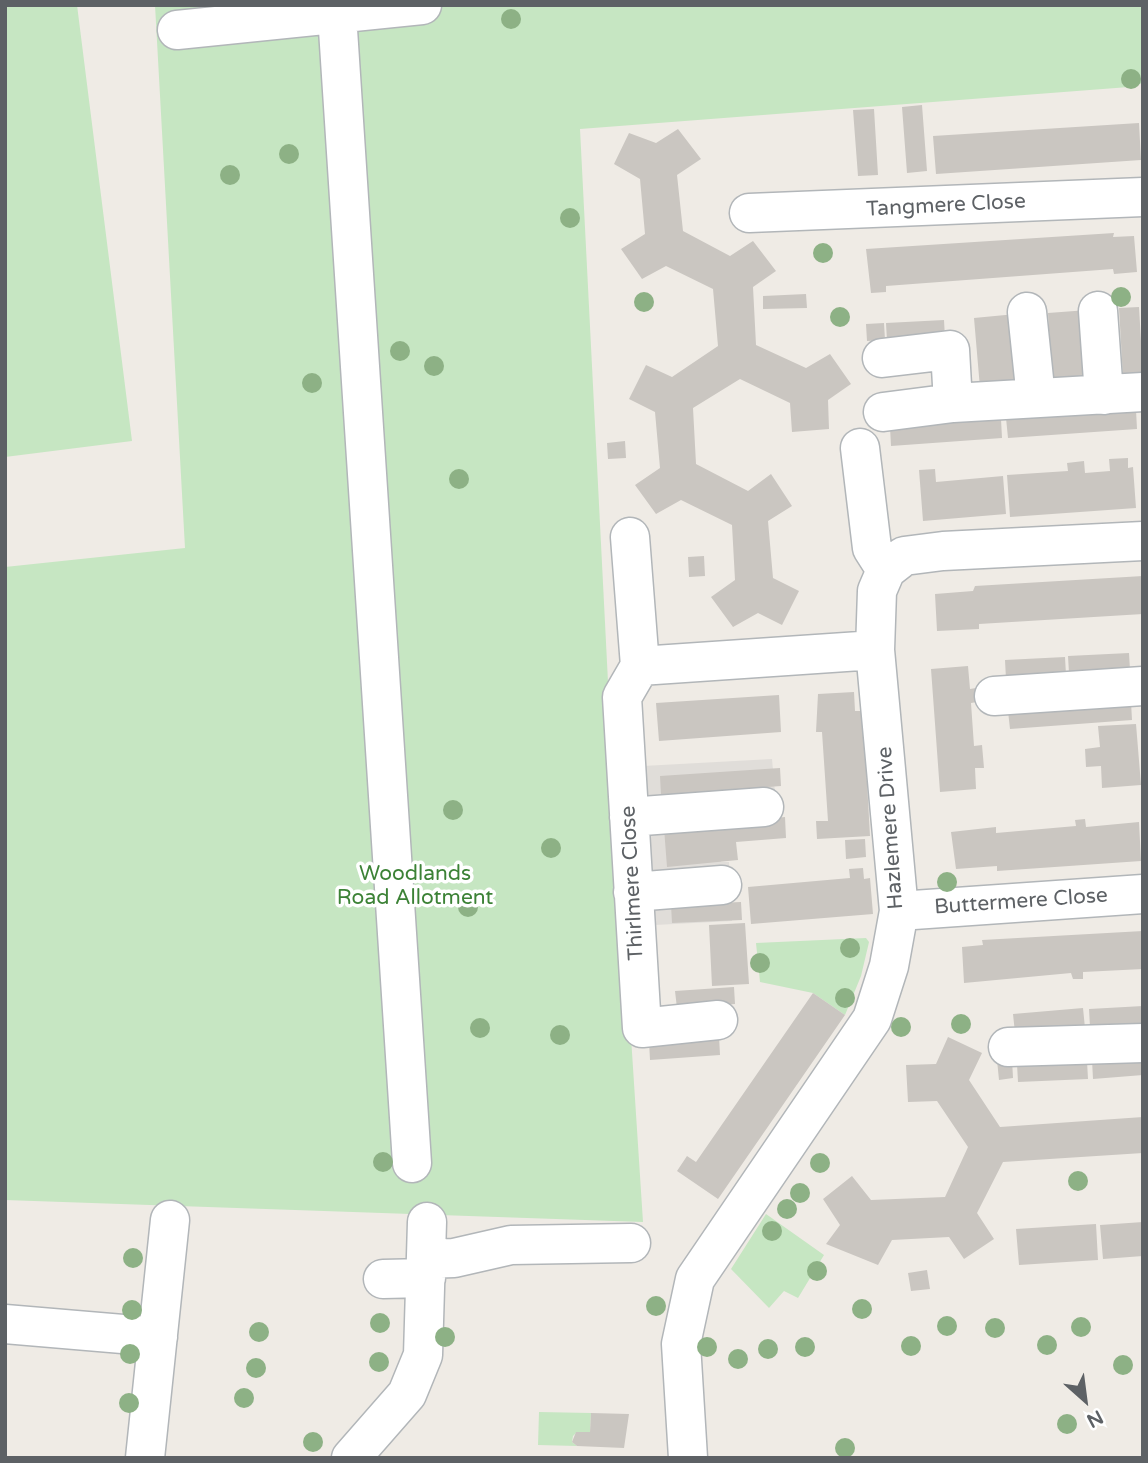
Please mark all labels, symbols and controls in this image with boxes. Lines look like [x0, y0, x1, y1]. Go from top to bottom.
street label: Tangmere Close [866, 189, 1026, 223]
street label: Hazlemere Drive [873, 746, 909, 910]
street label: Thirlmere Close [616, 805, 650, 961]
park label: Woodlands Road Allotment [337, 861, 493, 911]
street label: Buttermere Close [933, 883, 1109, 921]
north arrow [1050, 1365, 1120, 1435]
text: N [1083, 1405, 1107, 1432]

